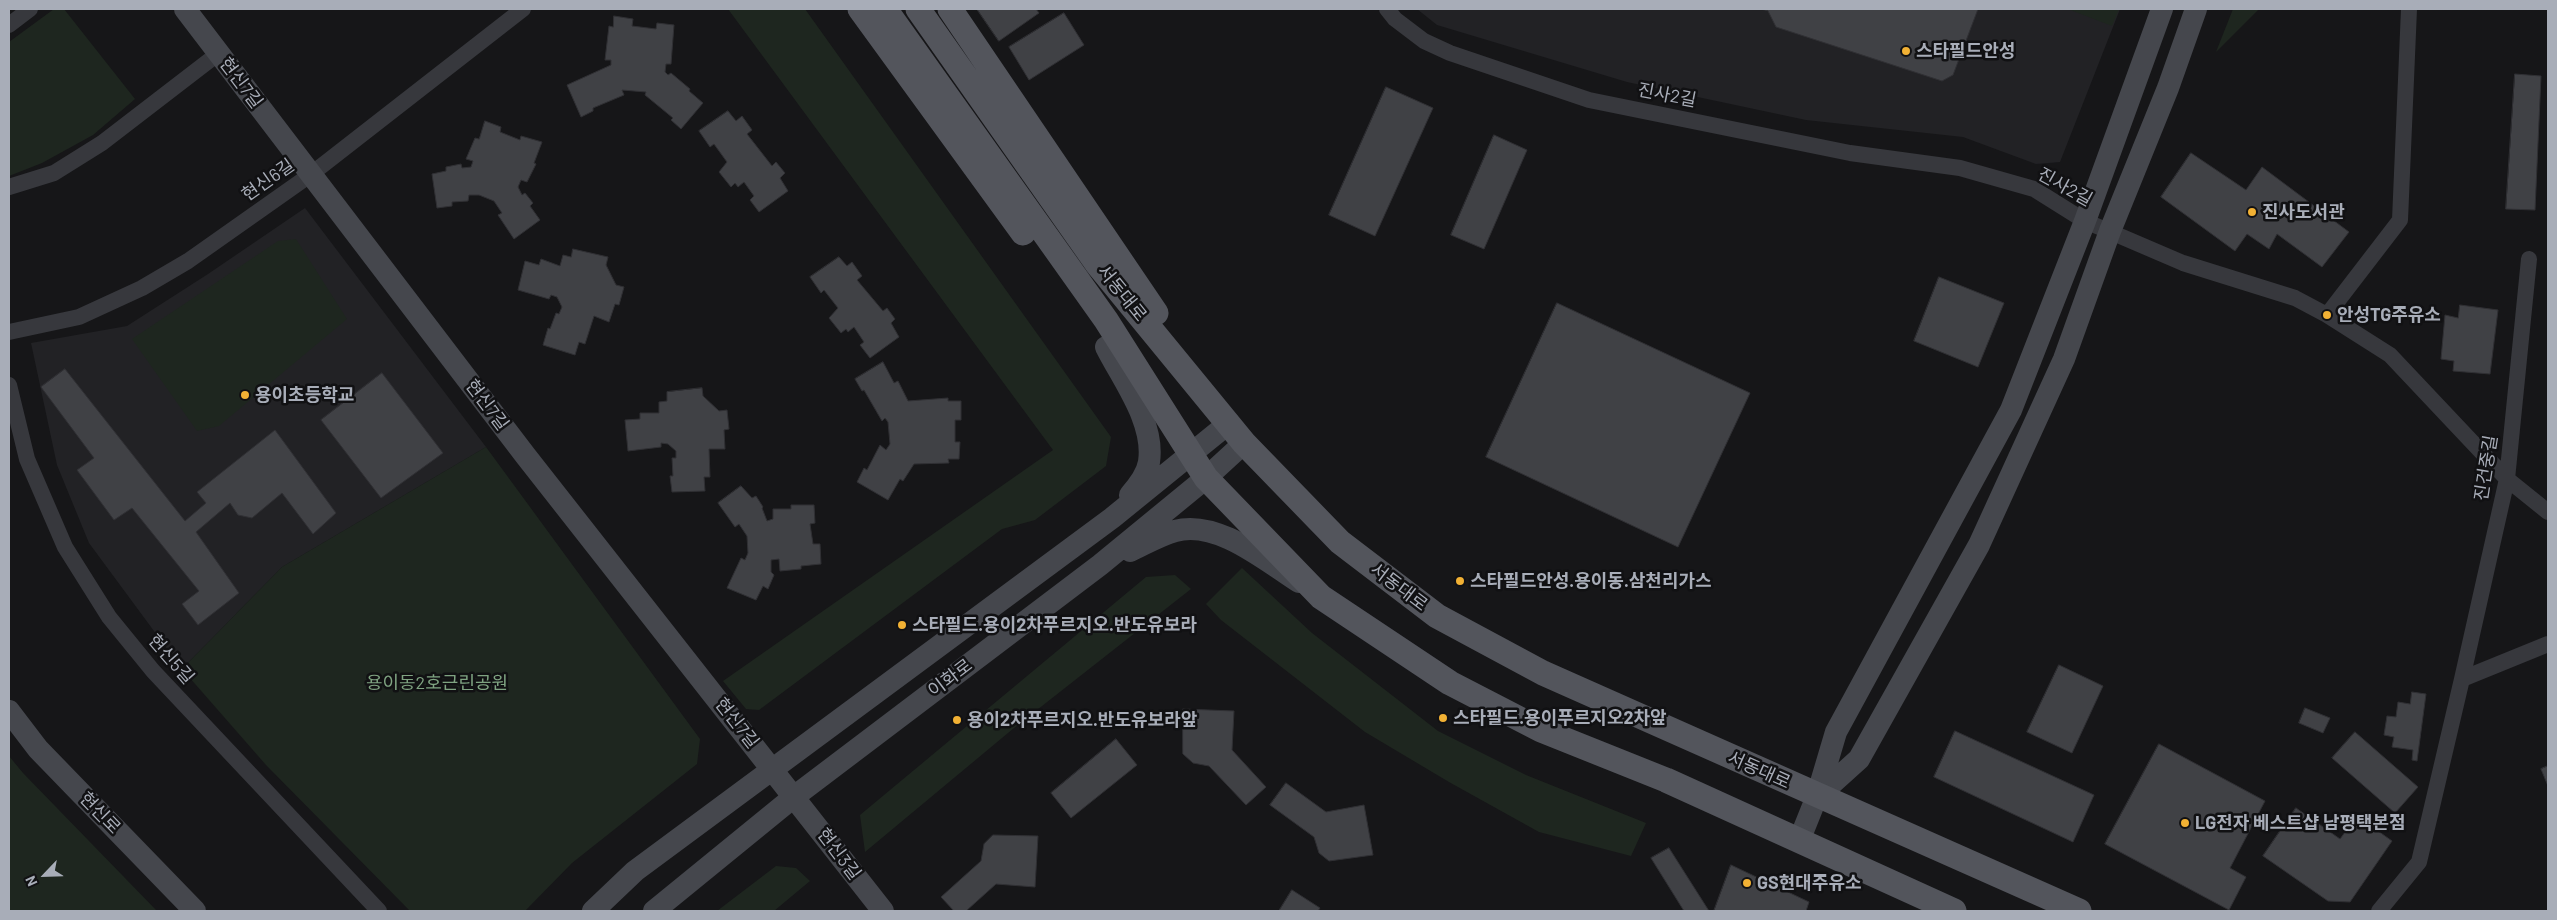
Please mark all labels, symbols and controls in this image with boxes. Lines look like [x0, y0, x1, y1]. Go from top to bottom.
place label: 스타필드안성 [1916, 40, 2015, 62]
marker: 스타필드안성 [1900, 45, 1912, 57]
street label: 현신7길 [215, 53, 267, 113]
street label: 진사2길 [1636, 79, 1698, 111]
street label: 현신6길 [238, 154, 298, 206]
street label: 진사2길 [2034, 163, 2096, 211]
place label: 진사도서관 [2262, 201, 2345, 223]
marker: 진사도서관 [2246, 206, 2258, 218]
street label: 서동대로 [1093, 260, 1151, 326]
place label: 안성TG주유소 [2337, 304, 2441, 326]
marker: 안성TG주유소 [2321, 309, 2333, 321]
street label: 현신7길 [461, 375, 513, 435]
place label: 용이초등학교 [255, 384, 354, 406]
marker: 용이초등학교 [239, 389, 251, 401]
street label: 진건중길 [2470, 434, 2502, 502]
street label: 서동대로 [1366, 558, 1432, 616]
place label: 스타필드안성.용이동.삼천리가스 [1470, 570, 1712, 592]
marker: 스타필드안성.용이동.삼천리가스 [1454, 575, 1466, 587]
place label: 스타필드.용이2차푸르지오.반도유보라 [912, 614, 1197, 636]
marker: 스타필드.용이2차푸르지오.반도유보라 [896, 619, 908, 631]
street label: 현신5길 [144, 630, 198, 688]
street label: 이화로 [924, 654, 976, 702]
park label: 용이동2호근린공원 [366, 672, 508, 694]
street label: 현신7길 [711, 693, 763, 753]
place label: 스타필드.용이푸르지오2차앞 [1453, 707, 1667, 729]
place label: 용이2차푸르지오.반도유보라앞 [967, 709, 1197, 731]
marker: 스타필드.용이푸르지오2차앞 [1437, 712, 1449, 724]
marker: 용이2차푸르지오.반도유보라앞 [951, 714, 963, 726]
street label: 서동대로 [1724, 747, 1794, 793]
street label: 현신로 [75, 788, 125, 838]
place label: LG전자 베스트샵 남평택본점 [2195, 812, 2406, 834]
marker: LG전자 베스트샵 남평택본점 [2179, 817, 2191, 829]
street label: 현신3길 [813, 824, 865, 884]
north arrow [20, 850, 70, 900]
place label: GS현대주유소 [1757, 872, 1862, 894]
text: N [21, 874, 40, 889]
marker: GS현대주유소 [1741, 877, 1753, 889]

